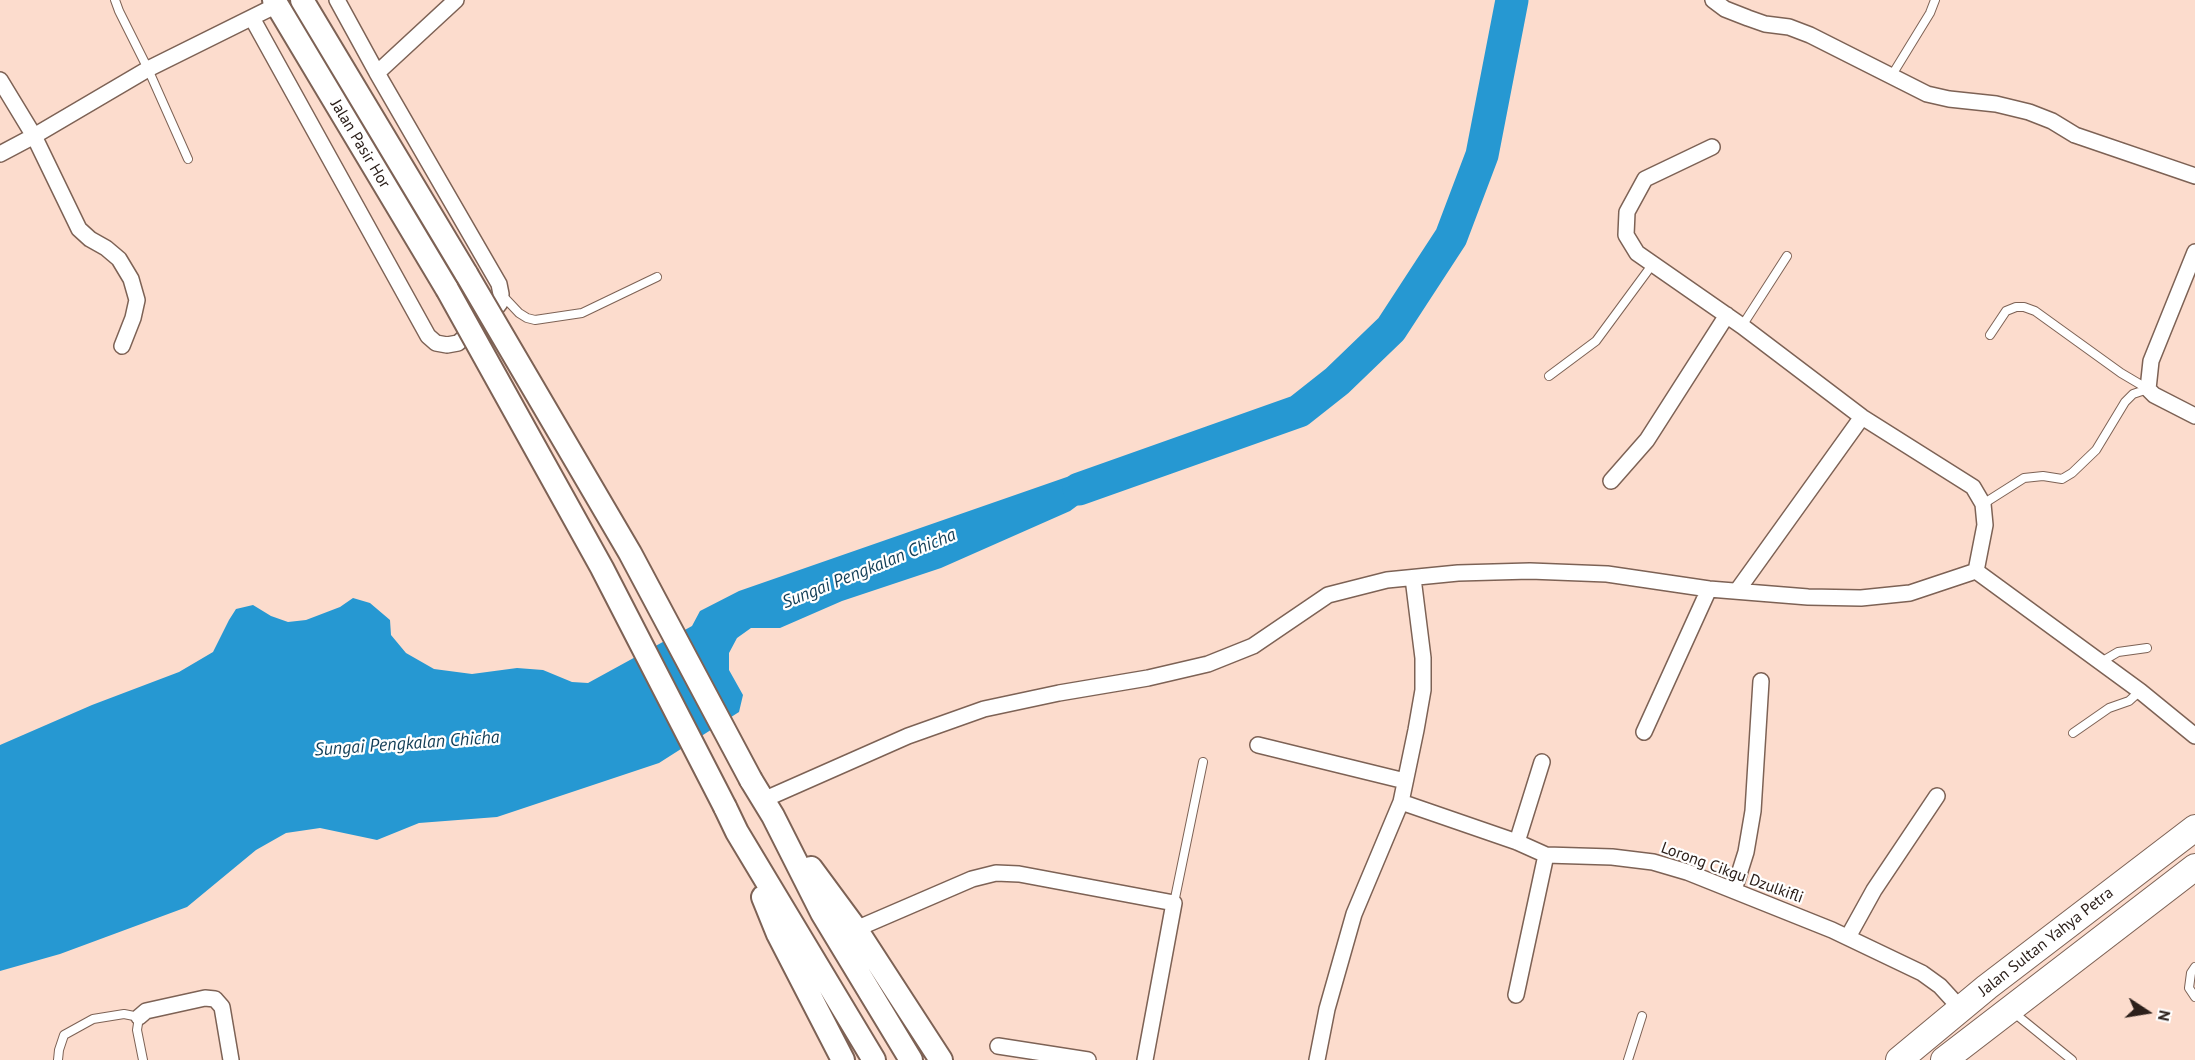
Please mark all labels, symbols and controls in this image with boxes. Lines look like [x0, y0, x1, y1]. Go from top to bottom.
street label: Jalan Pasir Hor [326, 96, 394, 192]
water label: Sungai Pengkalan Chicha [779, 524, 959, 614]
water label: Sungai Pengkalan Chicha [314, 727, 500, 761]
street label: Lorong Cikgu Dzulkifli [1658, 838, 1806, 908]
street label: Jalan Sultan Yahya Petra [1975, 883, 2117, 1001]
north arrow [2117, 982, 2177, 1042]
text: N [2154, 1009, 2175, 1023]

